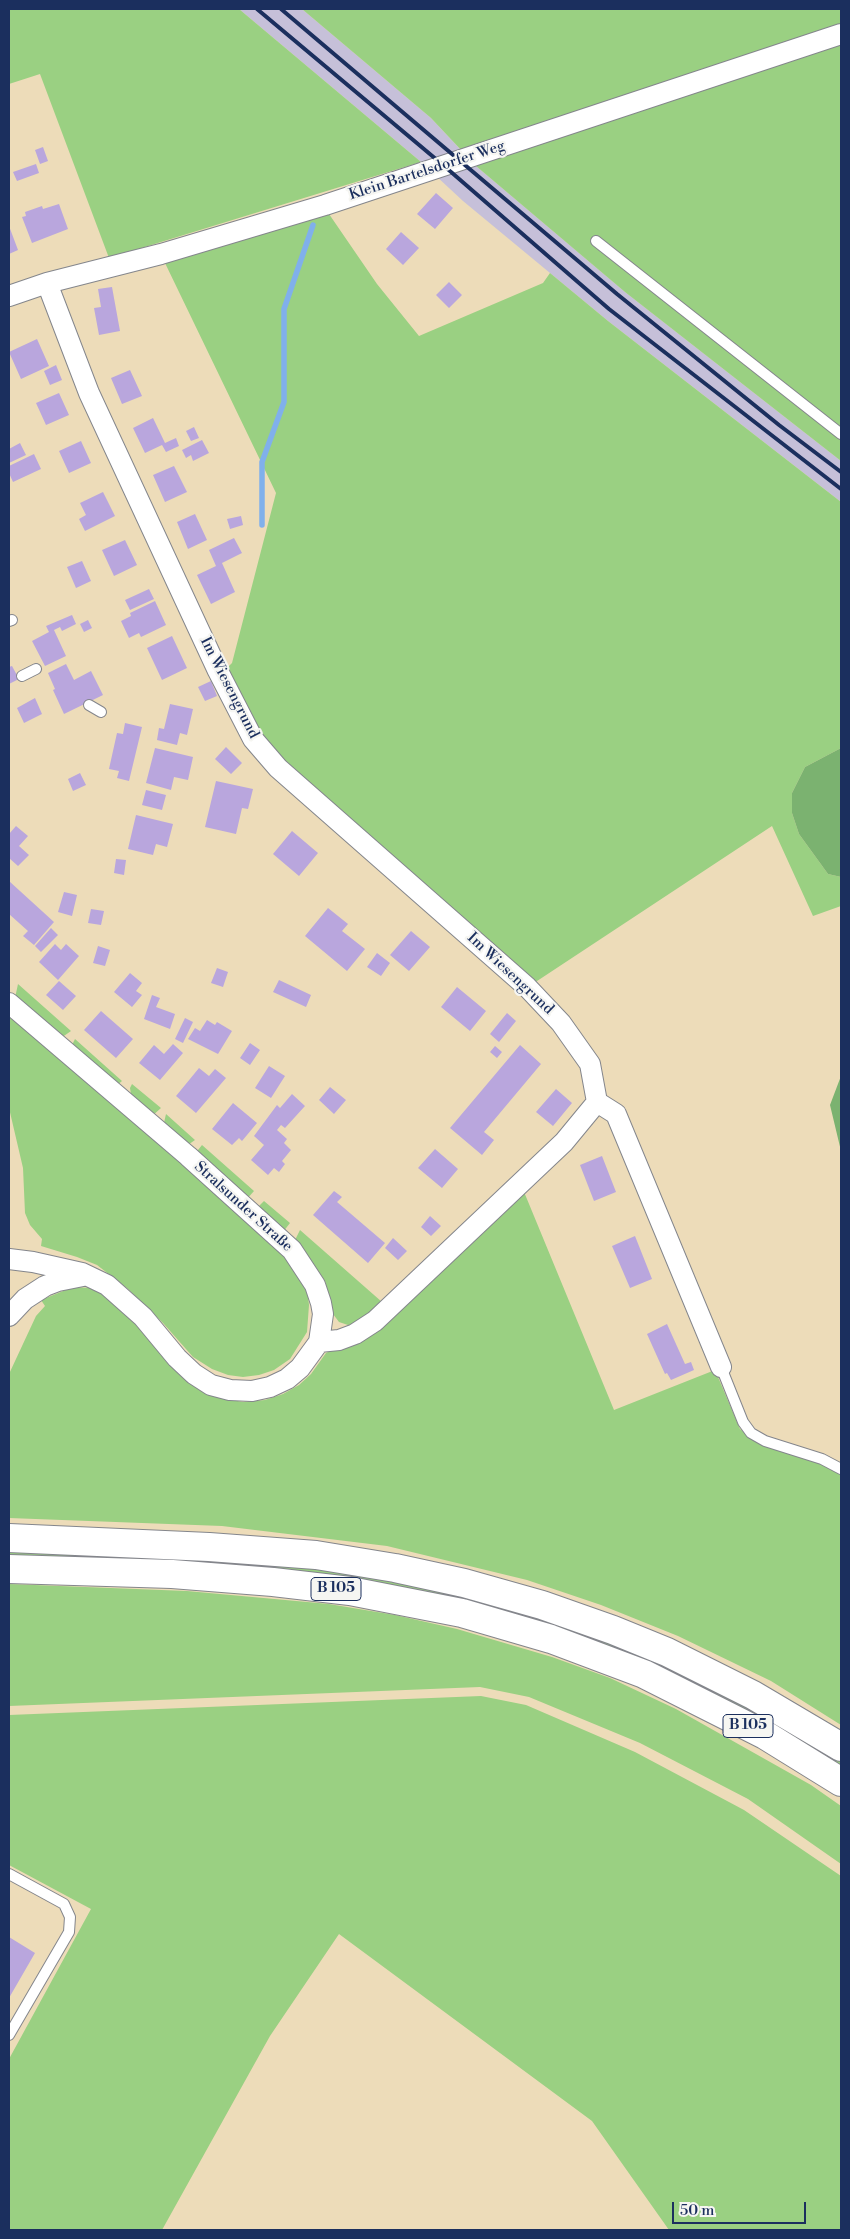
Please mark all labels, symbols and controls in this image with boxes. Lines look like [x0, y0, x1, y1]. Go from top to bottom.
street label: Klein Bartelsdorfer Weg [347, 137, 507, 205]
street label: Im Wiesengrund [196, 634, 262, 742]
street label: Im Wiesengrund [463, 929, 557, 1019]
street label: Stralsunder Straße [190, 1158, 296, 1256]
road number: B 105 [311, 1578, 361, 1600]
road number: B 105 [723, 1714, 773, 1738]
scale bar [675, 2192, 809, 2224]
text: 50 m [680, 2201, 714, 2220]

